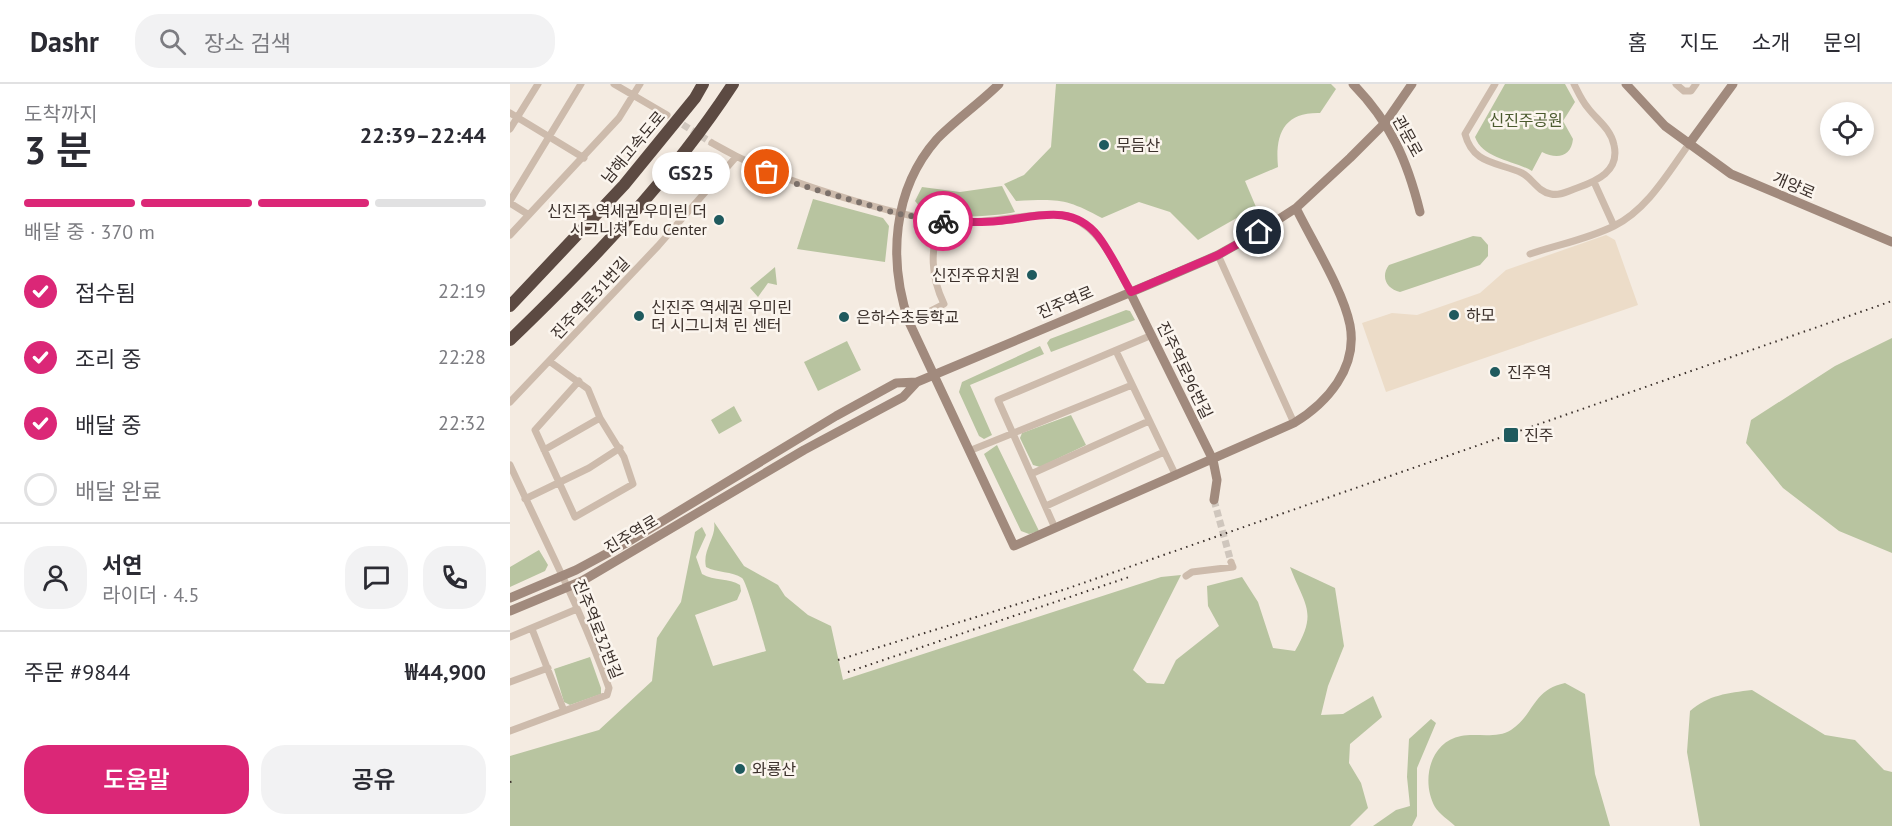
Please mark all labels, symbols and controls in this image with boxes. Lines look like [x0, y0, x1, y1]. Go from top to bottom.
search box [135, 14, 555, 68]
text: Dashr [30, 23, 99, 60]
icon: search [156, 25, 189, 58]
text: 장소 검색 [204, 29, 291, 57]
text: 홈 [1628, 29, 1647, 56]
text: 지도 [1680, 29, 1719, 56]
text: 소개 [1752, 29, 1790, 56]
text: 문의 [1823, 29, 1862, 56]
text: 도착까지 [24, 101, 98, 127]
map controls [1820, 102, 1874, 156]
button: locate [1820, 102, 1874, 156]
street label: 남해고속도로 [597, 107, 669, 187]
park label: 신진주공원 [1489, 110, 1563, 130]
street label: 관문로 [1389, 112, 1428, 160]
text: 22:39–22:44 [360, 121, 486, 149]
text: 3 분 [24, 124, 92, 175]
place label: 무듬산 [1116, 135, 1160, 155]
marker: 무듬산 [1097, 138, 1111, 152]
pin [741, 146, 792, 197]
callout: GS25 [653, 151, 731, 193]
icon: bag [750, 155, 783, 188]
text: GS25 [668, 160, 714, 186]
street label: 개양로 [1770, 167, 1818, 203]
courier [913, 191, 973, 251]
place label: 신진주 역세권 우미린 더 시그니쳐 Edu Center [547, 201, 708, 239]
icon: bike [927, 205, 960, 238]
pin [1233, 206, 1284, 257]
marker: 신진주 역세권 우미린 더 시그니쳐 Edu Center [712, 213, 726, 227]
icon: home [1242, 215, 1275, 248]
text: 배달 중 · 370 m [24, 219, 155, 245]
street label: 진주역로31번길 [547, 253, 633, 343]
place label: 신진주유치원 [932, 265, 1020, 285]
marker: 신진주유치원 [1025, 268, 1039, 282]
icon: check [24, 275, 57, 308]
text: 22:19 [438, 278, 486, 304]
text: 접수됨 [75, 279, 136, 307]
street label: 진주역로 [1034, 281, 1096, 323]
place label: 신진주 역세권 우미린 더 시그니쳐 린 센터 [651, 297, 792, 335]
place label: 하모 [1466, 305, 1495, 325]
place label: 은하수초등학교 [856, 307, 959, 327]
marker: 하모 [1447, 308, 1461, 322]
marker: 신진주 역세권 우미린 더 시그니쳐 린 센터 [632, 309, 646, 323]
marker: 은하수초등학교 [837, 310, 851, 324]
street label: 진주역로96번길 [1153, 318, 1217, 422]
icon: check [24, 341, 57, 374]
text: 22:28 [438, 344, 486, 370]
text: 조리 중 [75, 345, 142, 373]
place label: 진주역 [1507, 362, 1551, 382]
marker: 진주역 [1488, 365, 1502, 379]
icon: check [24, 407, 57, 440]
text: 22:32 [438, 410, 486, 436]
text: 배달 중 [75, 411, 142, 439]
place label: 진주 [1524, 425, 1553, 445]
marker: 진주 [1502, 426, 1520, 444]
text: 배달 완료 [75, 477, 162, 505]
street label: 진주역로 [601, 510, 662, 558]
button: person [24, 546, 87, 609]
button: chat [345, 546, 408, 609]
button: phone [423, 546, 486, 609]
text: 서연 [102, 551, 142, 579]
street label: 진주역로32번길 [569, 576, 627, 682]
text: 라이더 · 4.5 [102, 582, 199, 608]
text: 주문 #9844 [24, 658, 130, 686]
text: ₩44,900 [405, 658, 486, 686]
button: 도움말 [24, 745, 249, 814]
button: 공유 [261, 745, 486, 814]
place label: 와룡산 [752, 759, 796, 779]
marker: 와룡산 [733, 762, 747, 776]

